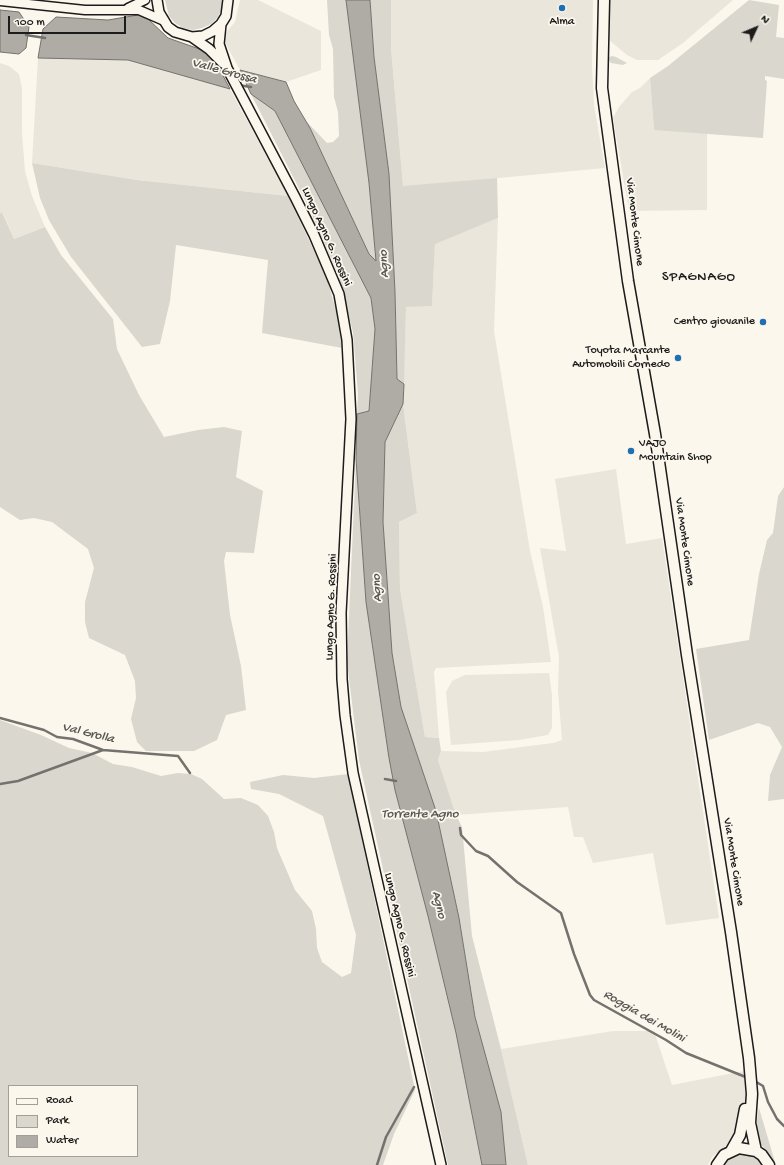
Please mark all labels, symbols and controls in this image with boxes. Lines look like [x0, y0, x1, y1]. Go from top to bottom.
marker: Alma [557, 3, 567, 13]
scale bar [10, 8, 128, 34]
north arrow [736, 8, 776, 48]
text: N [758, 13, 771, 26]
place label: Alma [550, 15, 574, 29]
text: 100 m [15, 16, 45, 30]
water label: Valle Grossa [190, 56, 258, 88]
street label: Via Monte Cimone [621, 177, 647, 267]
street label: Lungo Agno G. Rossini [298, 185, 354, 289]
water label: Agno [376, 250, 394, 278]
district label: SPAGNAGO [662, 270, 736, 286]
place label: Centro giovanile [674, 315, 755, 329]
marker: Centro giovanile [758, 317, 768, 327]
place label: Toyota Marcante Automobili Cornedo [572, 344, 670, 372]
marker: Toyota Marcante Automobili Cornedo [673, 353, 683, 363]
place label: VAJO Mountain Shop [639, 437, 712, 465]
marker: VAJO Mountain Shop [626, 446, 636, 456]
street label: Via Monte Cimone [671, 497, 697, 587]
street label: Lungo Agno G. Rossini [323, 553, 341, 661]
water label: Agno [369, 574, 387, 602]
water label: Val Grolla [60, 720, 116, 748]
water label: Torrente Agno [382, 807, 458, 823]
street label: Via Monte Cimone [719, 817, 747, 907]
street label: Lungo Agno G. Rossini [380, 871, 418, 979]
water label: Agno [427, 890, 449, 920]
water label: Roggia dei Molini [600, 987, 688, 1047]
legend [8, 1085, 138, 1157]
text: Road [46, 1094, 72, 1108]
text: Park [46, 1114, 69, 1128]
text: Water [46, 1134, 78, 1148]

